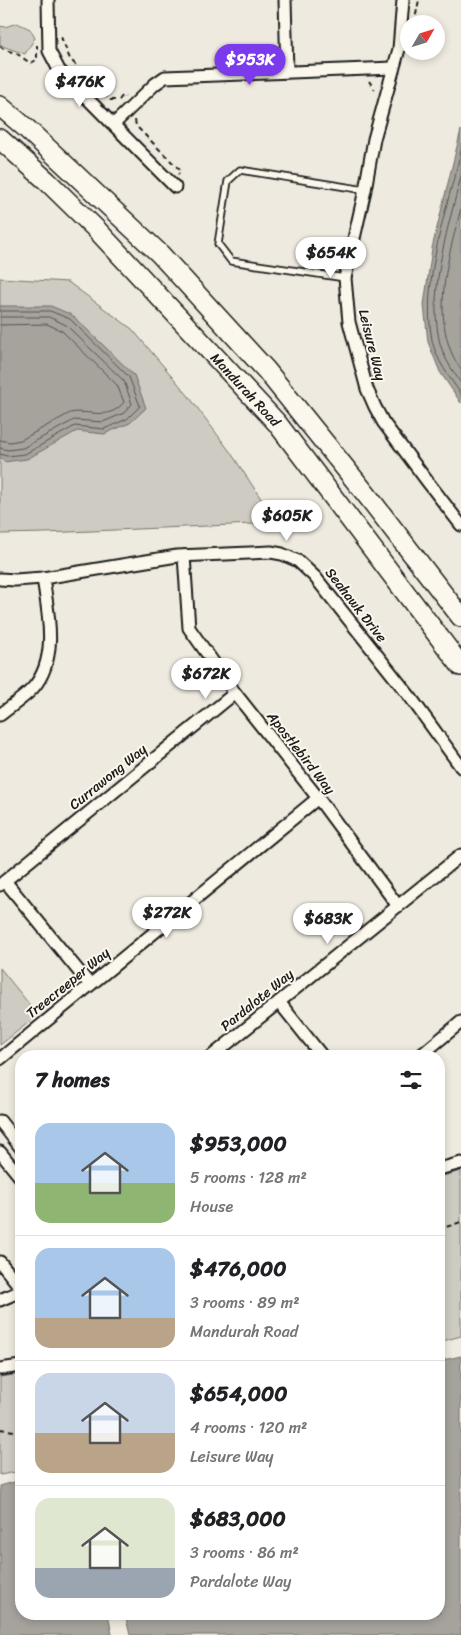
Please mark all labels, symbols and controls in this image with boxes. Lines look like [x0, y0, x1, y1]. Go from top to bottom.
north arrow [400, 15, 445, 60]
map controls [400, 15, 445, 60]
pin: $953K [215, 44, 285, 86]
text: $953K [226, 45, 274, 74]
pin: $476K [45, 66, 115, 108]
text: $476K [56, 67, 104, 96]
pin: $654K [296, 236, 366, 279]
text: $654K [306, 238, 356, 267]
street label: Leisure Way [351, 307, 393, 384]
street label: Mandurah Road [204, 346, 288, 434]
pin: $605K [252, 500, 322, 542]
text: $605K [262, 501, 312, 530]
street label: Seahawk Drive [319, 562, 393, 648]
pin: $672K [171, 658, 241, 700]
text: $672K [182, 659, 230, 688]
street label: Apostlebird Way [260, 705, 342, 801]
street label: Currawong Way [63, 737, 153, 816]
pin: $272K [132, 896, 202, 939]
text: $272K [143, 898, 191, 927]
pin: $683K [293, 902, 363, 945]
text: $683K [304, 904, 352, 933]
street label: Treecreeper Way [20, 941, 116, 1025]
street label: Pardalote Way [215, 962, 300, 1038]
text: 7 homes [35, 1061, 110, 1099]
icon: filters [397, 1066, 425, 1094]
text: $953,000 [190, 1125, 287, 1163]
icon: home [75, 1143, 135, 1203]
text: 5 rooms · 128 m² [190, 1163, 307, 1192]
text: House [190, 1192, 233, 1221]
text: $476,000 [190, 1250, 287, 1288]
icon: home [75, 1268, 135, 1328]
text: 3 rooms · 89 m² [190, 1288, 299, 1317]
text: Mandurah Road [190, 1317, 298, 1346]
text: $654,000 [190, 1375, 287, 1413]
icon: home [75, 1393, 135, 1453]
text: 4 rooms · 120 m² [190, 1413, 307, 1442]
text: Leisure Way [190, 1442, 273, 1471]
text: $683,000 [190, 1500, 286, 1538]
icon: home [75, 1518, 135, 1578]
text: 3 rooms · 86 m² [190, 1538, 299, 1567]
text: Pardalote Way [190, 1567, 291, 1596]

